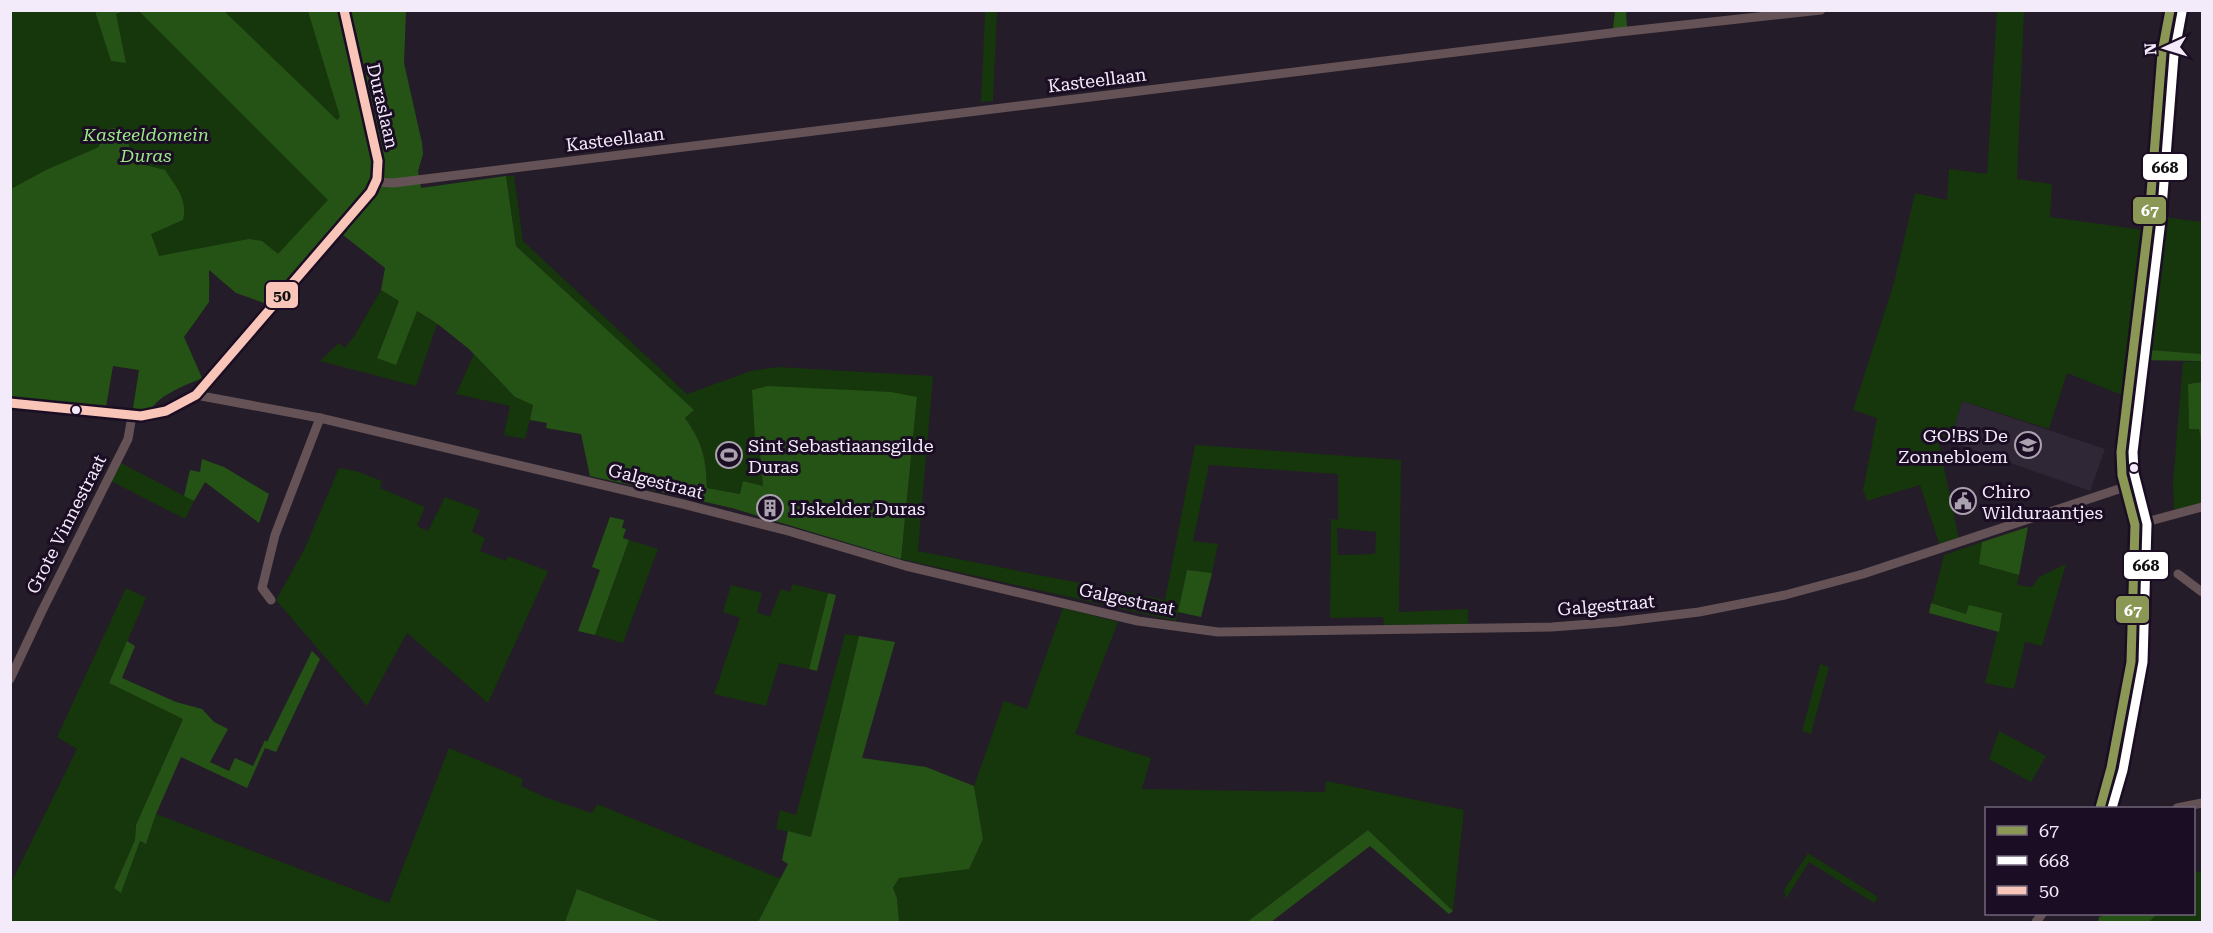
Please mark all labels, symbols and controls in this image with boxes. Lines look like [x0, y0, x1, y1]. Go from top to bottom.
north arrow [2135, 18, 2195, 78]
text: N [2141, 42, 2160, 56]
street label: Duraslaan [363, 61, 403, 151]
street label: Kasteellaan [1046, 63, 1148, 96]
street label: Kasteellaan [564, 122, 666, 155]
park label: Kasteeldomein Duras [82, 124, 209, 166]
line badge: 668 [2142, 153, 2188, 181]
text: 668 [2152, 158, 2178, 177]
line badge: 67 [2132, 196, 2167, 225]
text: 67 [2141, 201, 2159, 220]
line badge: 50 [265, 281, 299, 309]
text: 50 [273, 286, 291, 305]
unlabelled marker [70, 404, 82, 416]
place label: GO!BS De Zonnebloem [1898, 425, 2008, 467]
school or university icon: GO!BS De Zonnebloem [2013, 430, 2043, 460]
place label: Sint Sebastiaansgilde Duras [748, 435, 934, 477]
sports icon: Sint Sebastiaansgilde Duras [714, 440, 744, 470]
street label: Grote Vinnestraat [22, 451, 110, 597]
street label: Galgestraat [606, 459, 706, 503]
unlabelled marker [2128, 462, 2140, 474]
place label: Chiro Wilduraantjes [1982, 481, 2103, 523]
public building icon: Chiro Wilduraantjes [1948, 486, 1978, 516]
building icon: IJskelder Duras [755, 493, 785, 523]
place label: IJskelder Duras [790, 498, 925, 519]
line badge: 668 [2123, 551, 2169, 580]
text: 668 [2133, 556, 2159, 575]
street label: Galgestraat [1077, 579, 1177, 619]
street label: Galgestraat [1556, 590, 1656, 620]
line badge: 67 [2115, 595, 2150, 624]
text: 67 [2124, 601, 2142, 620]
legend [1985, 807, 2195, 915]
text: 67 [2039, 820, 2059, 841]
text: 668 [2039, 850, 2069, 871]
text: 50 [2039, 880, 2059, 901]

